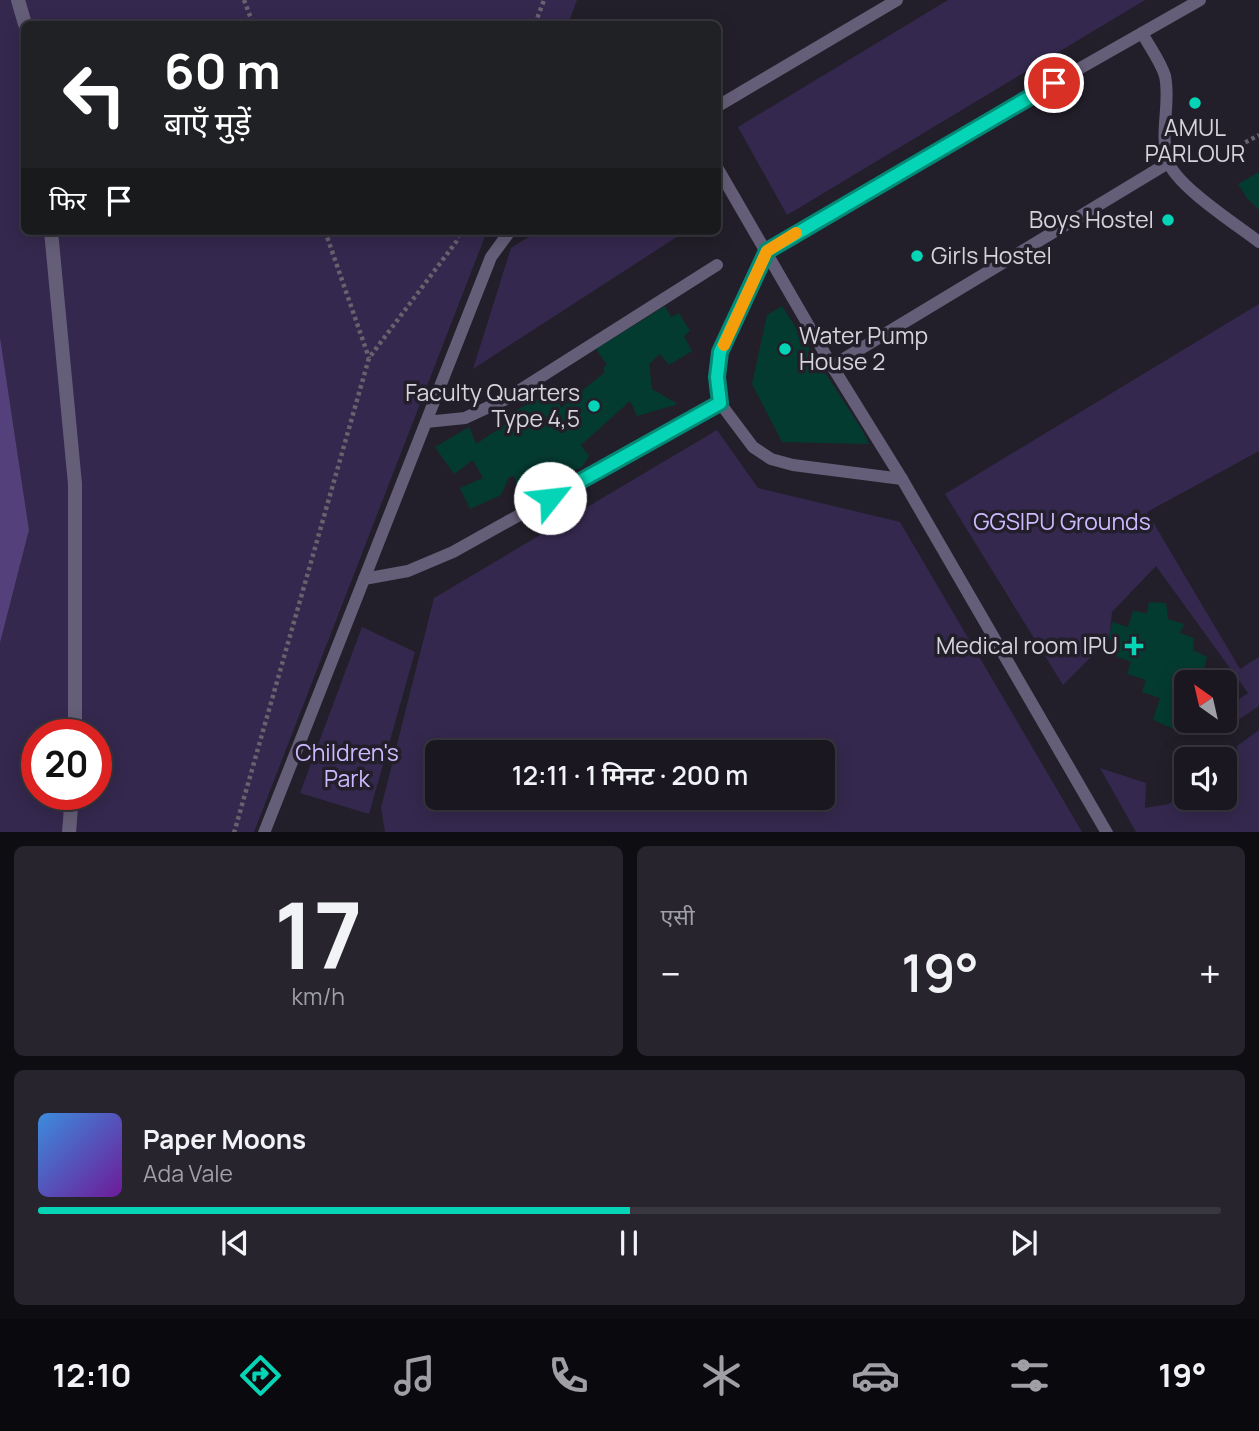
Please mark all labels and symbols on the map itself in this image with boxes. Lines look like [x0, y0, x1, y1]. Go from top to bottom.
pin [1024, 53, 1084, 113]
marker: AMUL PARLOUR [1187, 95, 1203, 111]
place label: AMUL PARLOUR [1145, 111, 1245, 169]
place label: Boys Hostel [1029, 203, 1154, 235]
marker: Boys Hostel [1160, 212, 1176, 228]
place label: Girls Hostel [931, 239, 1052, 271]
marker: Girls Hostel [909, 248, 925, 264]
place label: Water Pump House 2 [799, 319, 928, 377]
marker: Water Pump House 2 [777, 341, 793, 357]
place label: Faculty Quarters Type 4,5 [405, 376, 580, 434]
marker: Faculty Quarters Type 4,5 [586, 398, 602, 414]
position arrow [513, 461, 587, 535]
park label: GGSIPU Grounds [973, 505, 1151, 537]
place label: Medical room IPU [936, 629, 1118, 661]
marker: Medical room IPU [1124, 636, 1144, 656]
north arrow [1174, 670, 1237, 733]
speed limit sign: 20 [21, 719, 112, 810]
park label: Children's Park [295, 736, 399, 794]

